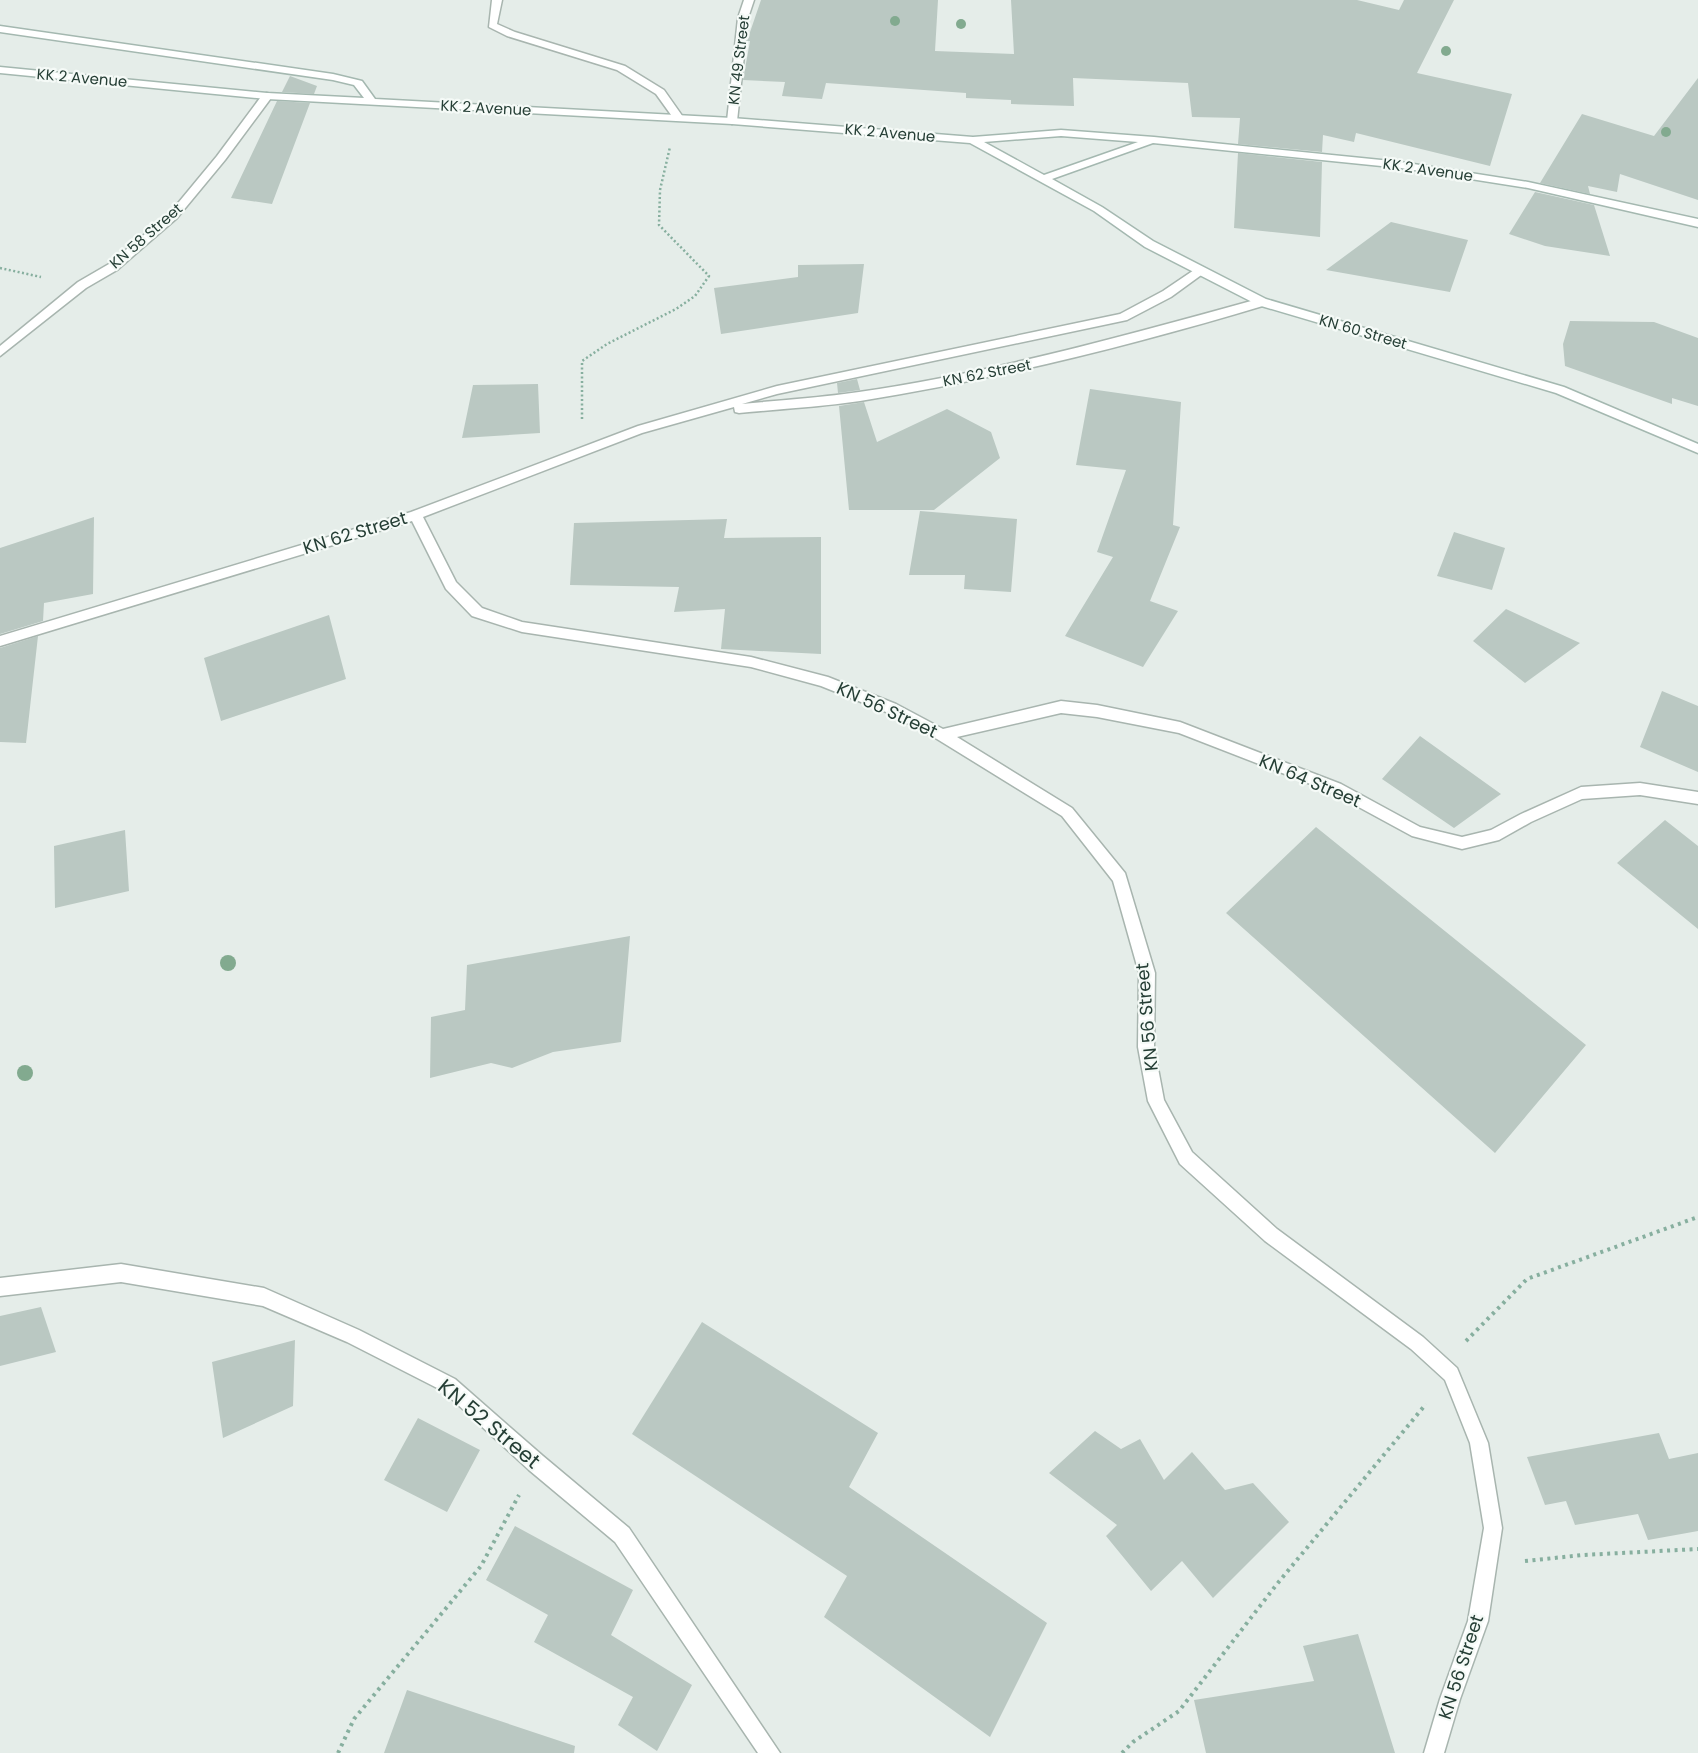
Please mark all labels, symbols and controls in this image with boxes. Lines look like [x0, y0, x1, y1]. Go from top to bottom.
street label: KN 49 Street [723, 14, 754, 106]
street label: KK 2 Avenue [36, 63, 128, 92]
street label: KK 2 Avenue [440, 95, 532, 120]
street label: KK 2 Avenue [844, 118, 936, 147]
street label: KK 2 Avenue [1382, 153, 1475, 186]
street label: KN 58 Street [105, 198, 187, 273]
street label: KN 60 Street [1317, 309, 1409, 354]
street label: KN 62 Street [941, 354, 1033, 391]
street label: KN 62 Street [300, 505, 410, 560]
street label: KN 56 Street [833, 675, 942, 744]
street label: KN 64 Street [1255, 748, 1365, 813]
street label: KN 56 Street [1129, 962, 1164, 1072]
street label: KN 52 Street [432, 1372, 547, 1475]
street label: KN 56 Street [1432, 1611, 1489, 1722]

